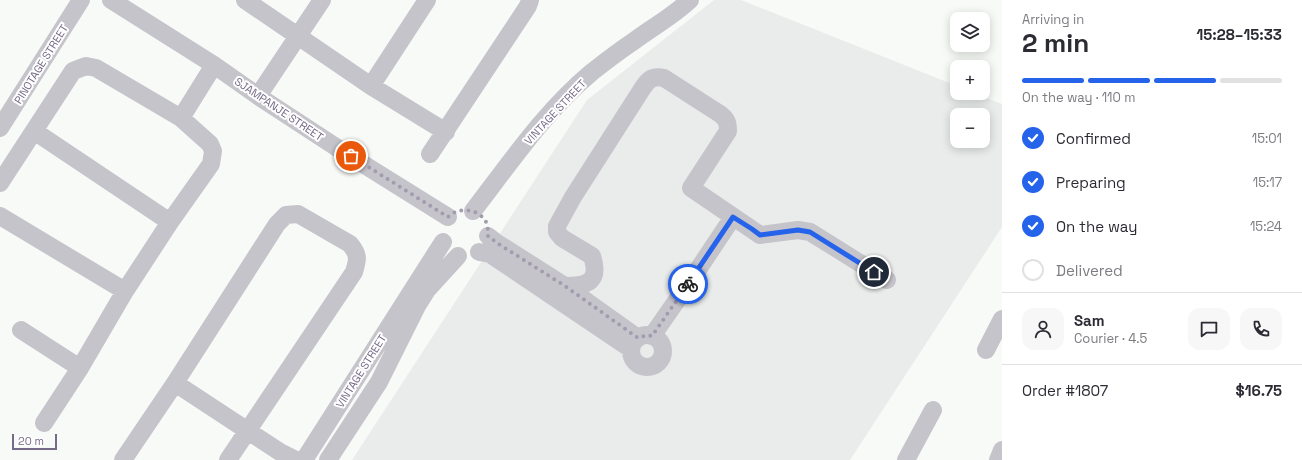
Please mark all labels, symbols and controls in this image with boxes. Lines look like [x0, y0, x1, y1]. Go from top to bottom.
text: Arriving in [1022, 11, 1084, 28]
map controls [950, 12, 990, 148]
button: layers [950, 12, 990, 52]
street label: PINOTAGE STREET [11, 21, 71, 106]
text: 15:28–15:33 [1197, 25, 1282, 44]
text: 2 min [1022, 26, 1089, 60]
button: + [950, 60, 990, 100]
street label: SJAMPANJE STREET [232, 74, 326, 144]
street label: VINTAGE STREET [521, 76, 589, 148]
text: On the way · 110 m [1022, 89, 1135, 106]
button: − [950, 108, 990, 148]
icon: check [1022, 127, 1044, 149]
text: Confirmed [1056, 129, 1131, 148]
text: 15:01 [1252, 130, 1282, 147]
pin [334, 139, 368, 173]
icon: bag [340, 145, 362, 167]
icon: check [1022, 171, 1044, 193]
text: Preparing [1056, 173, 1126, 192]
text: 15:17 [1253, 174, 1282, 191]
icon: check [1022, 215, 1044, 237]
text: On the way [1056, 217, 1137, 236]
text: 15:24 [1250, 218, 1282, 235]
pin [857, 255, 891, 289]
icon: home [863, 261, 885, 283]
text: Delivered [1056, 261, 1123, 280]
courier [668, 264, 708, 304]
icon: bike [677, 273, 699, 295]
button: person [1022, 308, 1064, 350]
button: chat [1188, 308, 1230, 350]
button: phone [1240, 308, 1282, 350]
text: Sam [1074, 311, 1105, 330]
text: Courier · 4.5 [1074, 330, 1147, 347]
street label: VINTAGE STREET [333, 331, 390, 410]
text: Order #1807 [1022, 381, 1108, 400]
text: $16.75 [1236, 381, 1282, 400]
scale bar [12, 432, 57, 451]
text: 20 m [18, 434, 44, 448]

